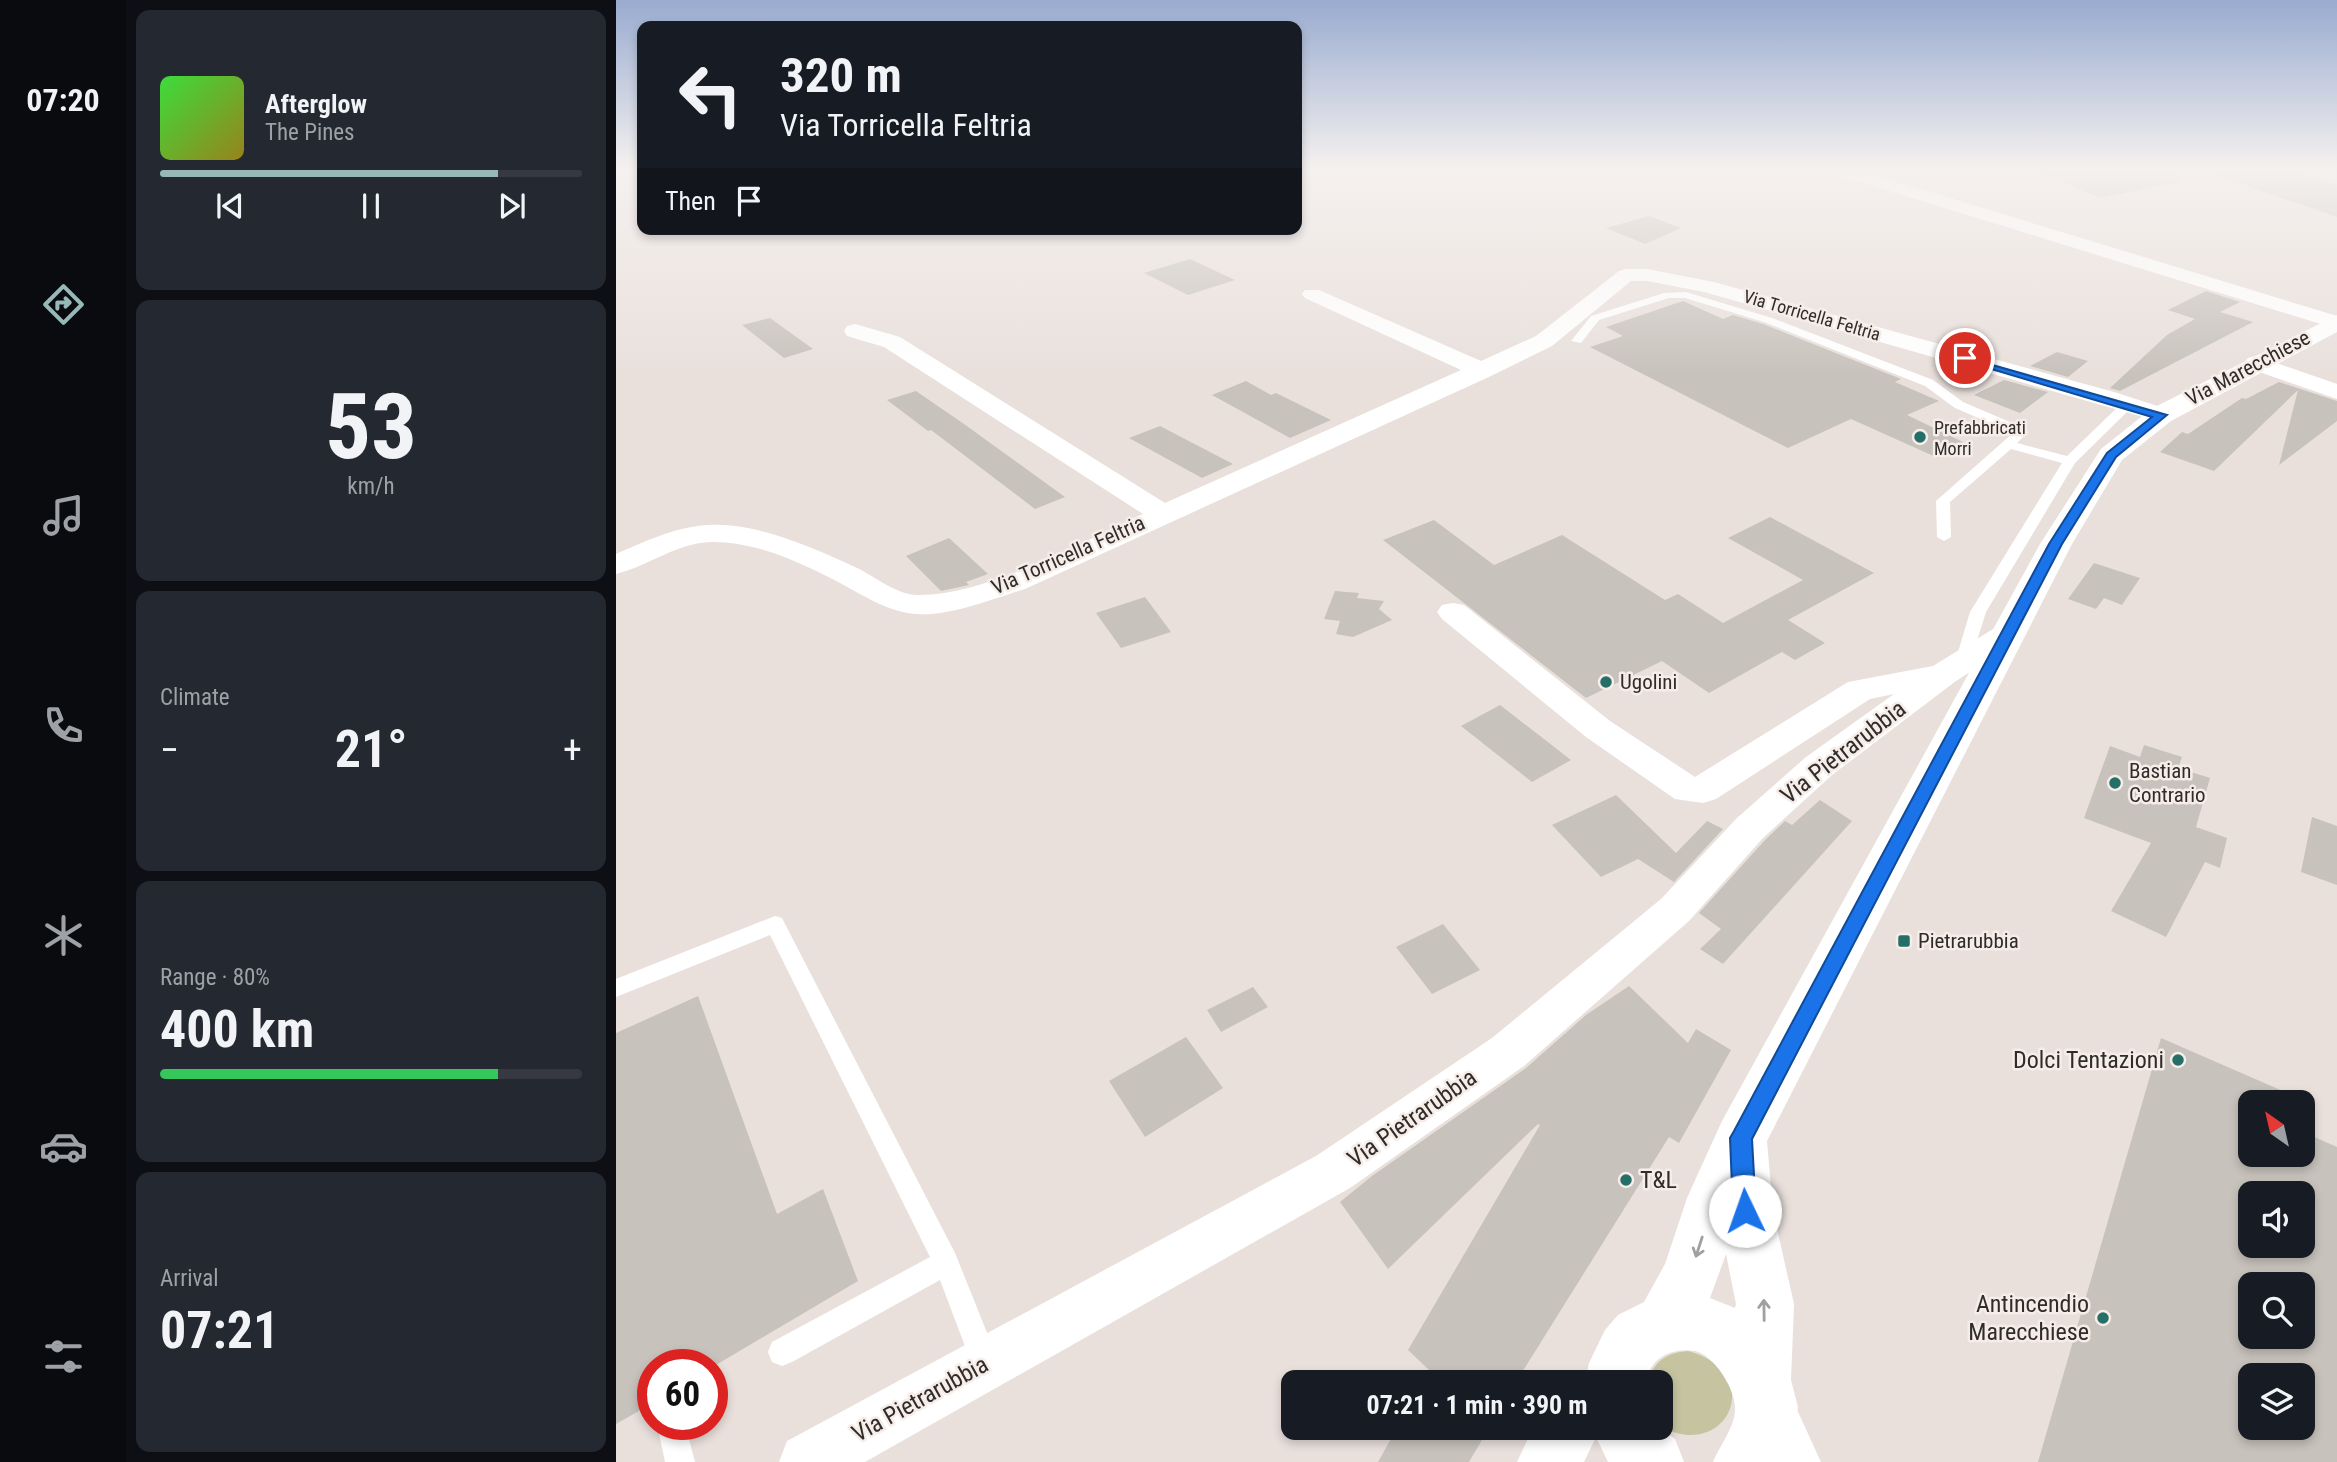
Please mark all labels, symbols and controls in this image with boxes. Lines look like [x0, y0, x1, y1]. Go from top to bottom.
text: 320 m [780, 47, 902, 104]
icon: left [665, 49, 756, 140]
text: 07:20 [26, 81, 100, 119]
text: Afterglow [265, 89, 367, 119]
text: Via Torricella Feltria [780, 106, 1032, 144]
text: The Pines [265, 119, 355, 146]
icon: arrive [730, 182, 768, 220]
text: Then [665, 186, 716, 216]
icon: previous [211, 187, 249, 225]
icon: pause [352, 187, 390, 225]
icon: next [493, 187, 531, 225]
icon: directions [39, 280, 88, 329]
street label: Via Torricella Feltria [1741, 285, 1883, 345]
street label: Via Marecchiese [2182, 325, 2314, 411]
pin [1935, 328, 1995, 388]
icon: arrive [1946, 339, 1984, 377]
text: 53 [325, 374, 417, 480]
place label: Prefabbricati Morri [1934, 417, 2026, 459]
marker: Prefabbricati Morri [1912, 429, 1928, 445]
text: km/h [347, 473, 395, 500]
icon: music [39, 491, 88, 540]
street label: Via Torricella Feltria [988, 510, 1148, 600]
place label: Ugolini [1620, 670, 1677, 694]
marker: Ugolini [1598, 674, 1614, 690]
text: Climate [160, 684, 230, 711]
street label: Via Pietrarubbia [1775, 694, 1911, 810]
icon: phone [39, 701, 88, 750]
text: 21° [335, 719, 407, 780]
text: − [160, 728, 179, 772]
text: + [563, 728, 582, 772]
place label: Bastian Contrario [2129, 759, 2206, 807]
marker: Bastian Contrario [2107, 775, 2123, 791]
icon: climate [39, 911, 88, 960]
place label: Pietrarubbia [1918, 929, 2019, 953]
marker: Pietrarubbia [1896, 933, 1912, 949]
text: Range · 80% [160, 964, 270, 991]
text: 400 km [160, 999, 314, 1060]
place label: Dolci Tentazioni [2013, 1046, 2164, 1074]
marker: Dolci Tentazioni [2170, 1052, 2186, 1068]
street label: Via Pietrarubbia [1342, 1063, 1482, 1173]
north arrow [2238, 1090, 2315, 1167]
map controls [2238, 1090, 2315, 1440]
icon: car [39, 1122, 88, 1171]
place label: T&L [1640, 1166, 1677, 1194]
marker: T&L [1618, 1172, 1634, 1188]
position arrow [1708, 1174, 1782, 1248]
button: sound [2238, 1181, 2315, 1258]
one-way arrow [1692, 1236, 1704, 1258]
text: Arrival [160, 1265, 219, 1292]
button: search [2238, 1272, 2315, 1349]
place label: Antincendio Marecchiese [1968, 1290, 2089, 1346]
one-way arrow [1757, 1299, 1771, 1322]
text: 07:21 [160, 1300, 279, 1361]
marker: Antincendio Marecchiese [2095, 1310, 2111, 1326]
icon: filters [39, 1332, 88, 1381]
speed limit sign: 60 [637, 1349, 728, 1440]
street label: Via Pietrarubbia [847, 1350, 993, 1448]
button: layers [2238, 1363, 2315, 1440]
text: 07:21 · 1 min · 390 m [1367, 1390, 1587, 1420]

